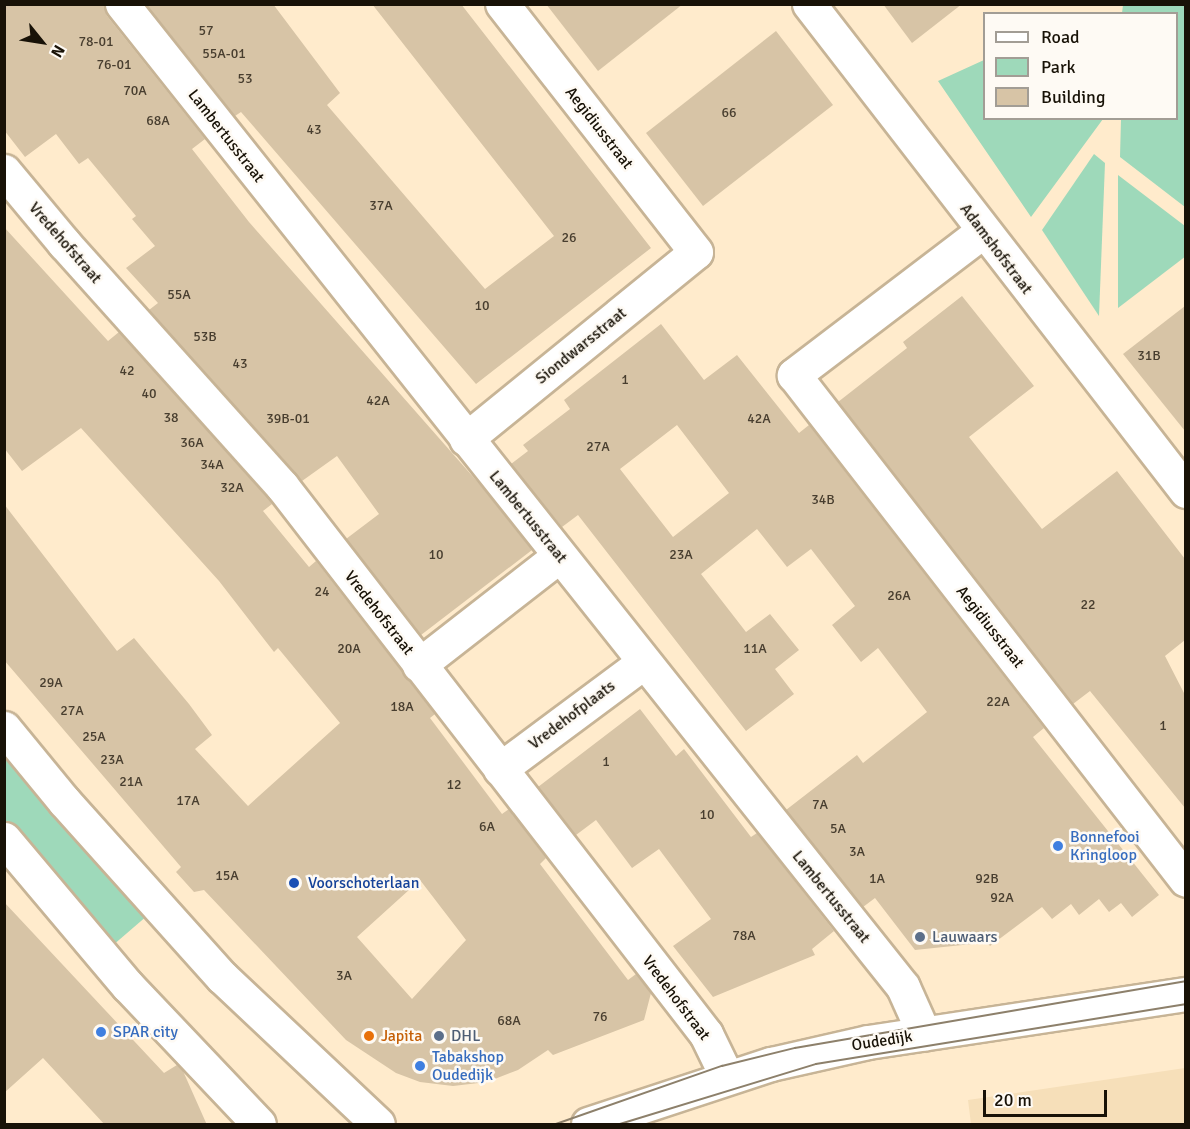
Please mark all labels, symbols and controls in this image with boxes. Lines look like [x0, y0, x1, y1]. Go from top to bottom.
north arrow [12, 12, 72, 72]
legend [983, 12, 1178, 120]
house number: 57 [198, 23, 214, 39]
text: Road [1041, 26, 1080, 48]
house number: 78-01 [78, 34, 114, 50]
text: N [46, 41, 69, 61]
house number: 55A-01 [202, 46, 246, 62]
text: Park [1041, 56, 1076, 78]
house number: 76-01 [96, 57, 132, 73]
house number: 53 [237, 71, 253, 87]
house number: 70A [123, 83, 147, 99]
street label: Aegidiusstraat [561, 83, 637, 173]
street label: Lambertusstraat [184, 86, 268, 186]
text: Building [1041, 86, 1105, 108]
house number: 66 [721, 105, 737, 121]
house number: 68A [146, 113, 170, 129]
house number: 43 [306, 122, 322, 138]
house number: 37A [369, 198, 393, 214]
street label: Vredehofstraat [25, 199, 105, 287]
street label: Adamshofstraat [956, 200, 1036, 298]
house number: 26 [561, 230, 577, 246]
house number: 55A [167, 287, 191, 303]
house number: 10 [474, 298, 490, 314]
street label: Siondwarsstraat [532, 304, 630, 388]
house number: 53B [193, 329, 217, 345]
house number: 31B [1137, 348, 1161, 364]
house number: 43 [232, 356, 248, 372]
house number: 42 [119, 363, 135, 379]
house number: 1 [621, 372, 629, 388]
house number: 40 [141, 386, 157, 402]
house number: 42A [366, 393, 390, 409]
house number: 38 [163, 410, 179, 426]
house number: 39B-01 [266, 411, 310, 427]
house number: 42A [747, 411, 771, 427]
house number: 36A [180, 435, 204, 451]
house number: 27A [586, 439, 610, 455]
house number: 34A [200, 457, 224, 473]
street label: Lambertusstraat [485, 467, 571, 567]
house number: 32A [220, 480, 244, 496]
house number: 34B [811, 492, 835, 508]
house number: 10 [428, 547, 444, 563]
house number: 23A [669, 547, 693, 563]
street label: Vredehofstraat [340, 567, 418, 659]
street label: Aegidiusstraat [952, 582, 1028, 672]
house number: 24 [314, 584, 330, 600]
house number: 26A [887, 588, 911, 604]
house number: 22 [1080, 597, 1096, 613]
house number: 20A [337, 641, 361, 657]
house number: 11A [743, 641, 767, 657]
house number: 29A [39, 675, 63, 691]
street label: Vredehofplaats [525, 676, 619, 754]
house number: 22A [986, 694, 1010, 710]
house number: 18A [390, 699, 414, 715]
house number: 27A [60, 703, 84, 719]
house number: 1 [1159, 718, 1167, 734]
house number: 25A [82, 729, 106, 745]
house number: 23A [100, 752, 124, 768]
house number: 1 [602, 754, 610, 770]
house number: 21A [119, 774, 143, 790]
house number: 12 [446, 777, 462, 793]
house number: 17A [176, 793, 200, 809]
house number: 7A [812, 797, 828, 813]
house number: 10 [699, 807, 715, 823]
house number: 6A [479, 819, 495, 835]
house number: 5A [830, 821, 846, 837]
place label: Bonnefooi Kringloop [1070, 827, 1140, 865]
marker: Bonnefooi Kringloop [1051, 839, 1065, 853]
house number: 3A [849, 844, 865, 860]
street label: Lambertusstraat [788, 847, 874, 947]
house number: 15A [215, 868, 239, 884]
house number: 1A [869, 871, 885, 887]
house number: 92B [975, 871, 999, 887]
place label: Voorschoterlaan [308, 873, 419, 893]
marker: Voorschoterlaan [285, 874, 303, 892]
house number: 92A [990, 890, 1014, 906]
place label: Lauwaars [932, 927, 998, 947]
house number: 78A [732, 928, 756, 944]
marker: Lauwaars [913, 930, 927, 944]
street label: Vredehofstraat [638, 952, 714, 1044]
house number: 3A [336, 968, 352, 984]
house number: 76 [592, 1009, 608, 1025]
house number: 68A [497, 1013, 521, 1029]
place label: SPAR city [113, 1022, 178, 1042]
marker: SPAR city [94, 1025, 108, 1039]
place label: Japita [381, 1026, 422, 1046]
place label: DHL [451, 1026, 480, 1046]
street label: Oudedijk [850, 1027, 914, 1055]
marker: Japita [362, 1029, 376, 1043]
marker: DHL [432, 1029, 446, 1043]
place label: Tabakshop Oudedijk [432, 1047, 504, 1085]
marker: Tabakshop Oudedijk [413, 1059, 427, 1073]
scale bar [986, 1078, 1110, 1116]
text: 20 m [994, 1089, 1032, 1111]

